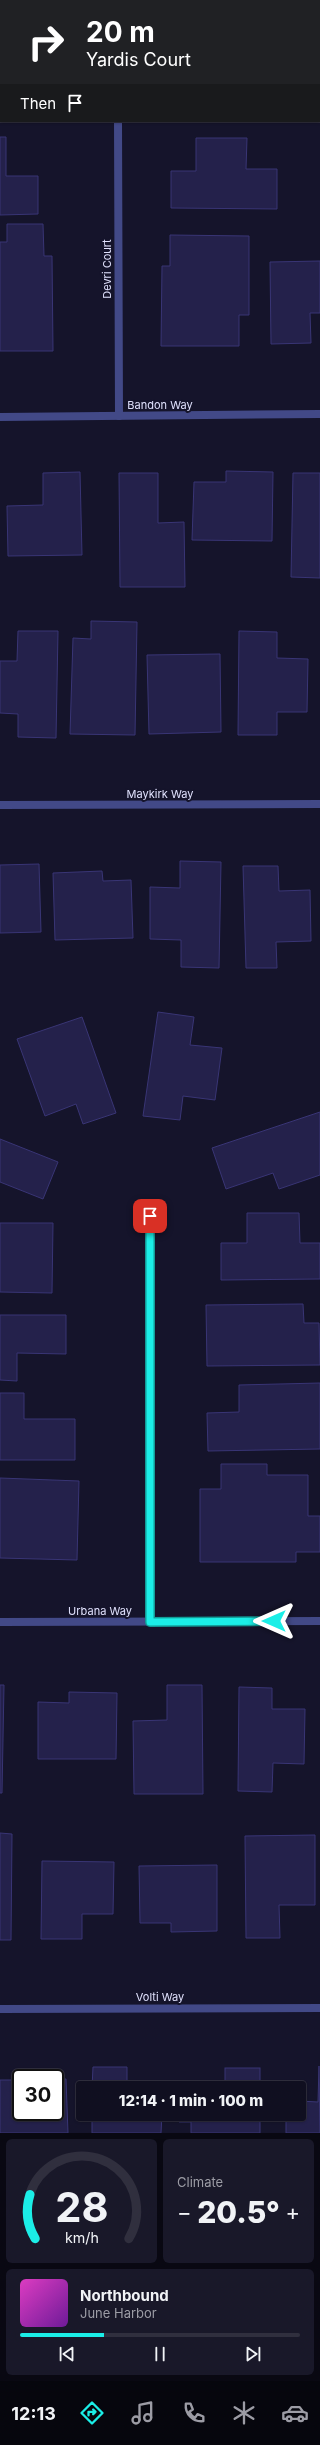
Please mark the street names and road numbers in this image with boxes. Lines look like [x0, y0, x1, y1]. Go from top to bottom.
street label: Devri Court [100, 239, 114, 299]
street label: Bandon Way [127, 398, 193, 412]
street label: Maykirk Way [127, 787, 193, 801]
street label: Urbana Way [68, 1604, 132, 1618]
street label: Volti Way [136, 1990, 184, 2004]

